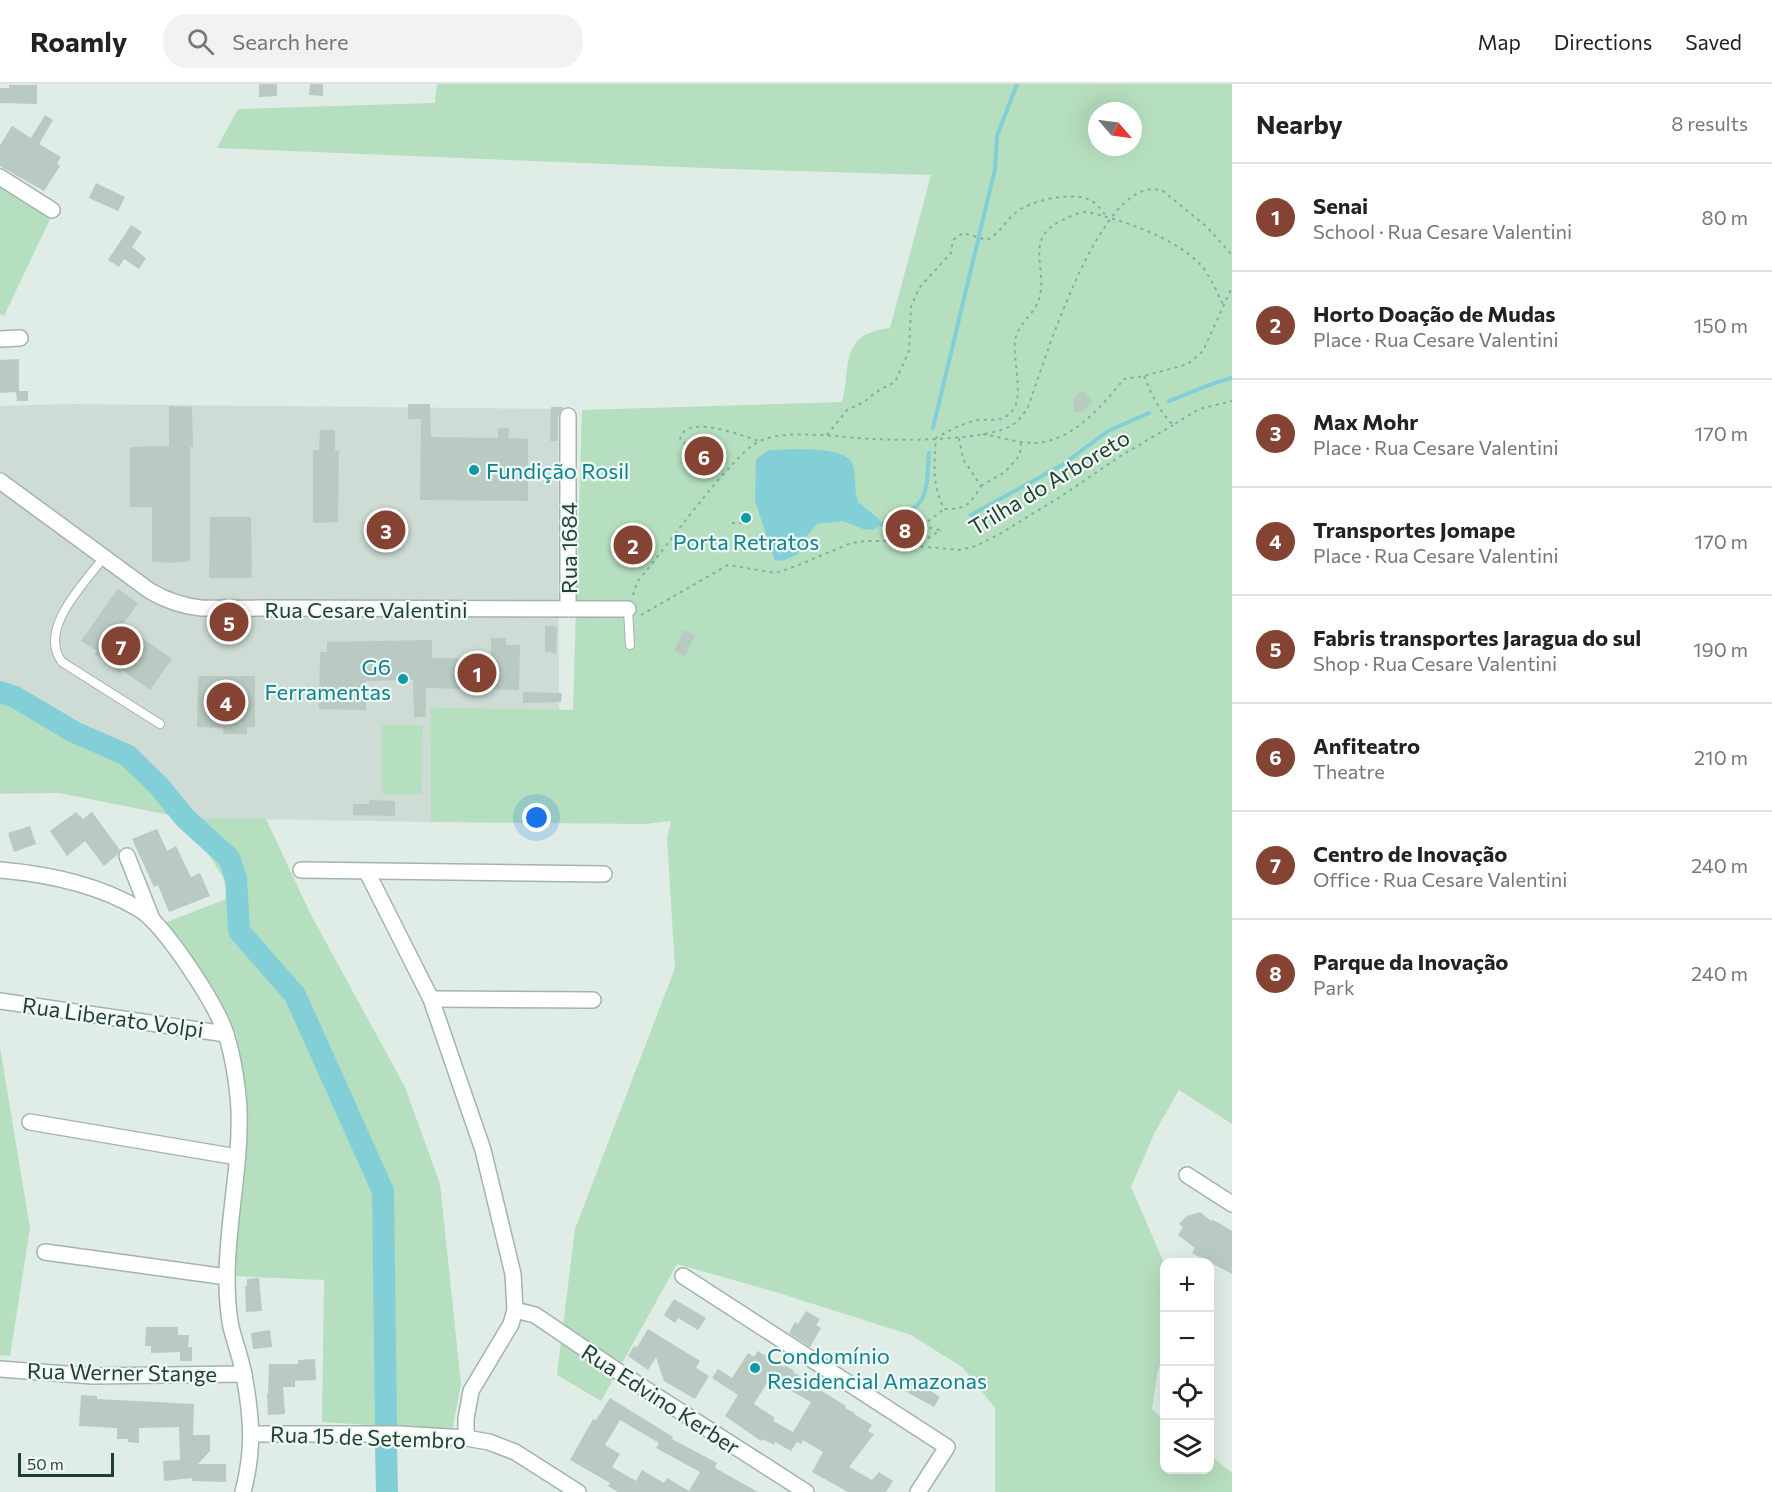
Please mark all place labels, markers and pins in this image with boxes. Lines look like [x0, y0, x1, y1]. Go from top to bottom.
pin: 6 [684, 434, 724, 478]
place label: Fundição Rosil [486, 457, 629, 484]
marker: Fundição Rosil [467, 463, 481, 477]
pin: 8 [886, 506, 924, 552]
pin: 3 [366, 508, 406, 552]
marker: Porta Retratos [739, 511, 753, 525]
pin: 2 [614, 522, 652, 568]
place label: Porta Retratos [673, 528, 819, 555]
pin: 5 [210, 600, 248, 644]
pin: 7 [102, 624, 140, 668]
pin: 1 [458, 650, 496, 696]
place label: G6 Ferramentas [264, 653, 391, 705]
marker: G6 Ferramentas [396, 672, 410, 686]
pin: 4 [206, 680, 246, 724]
place label: Condomínio Residencial Amazonas [767, 1342, 987, 1394]
marker: Condomínio Residencial Amazonas [748, 1361, 762, 1375]

